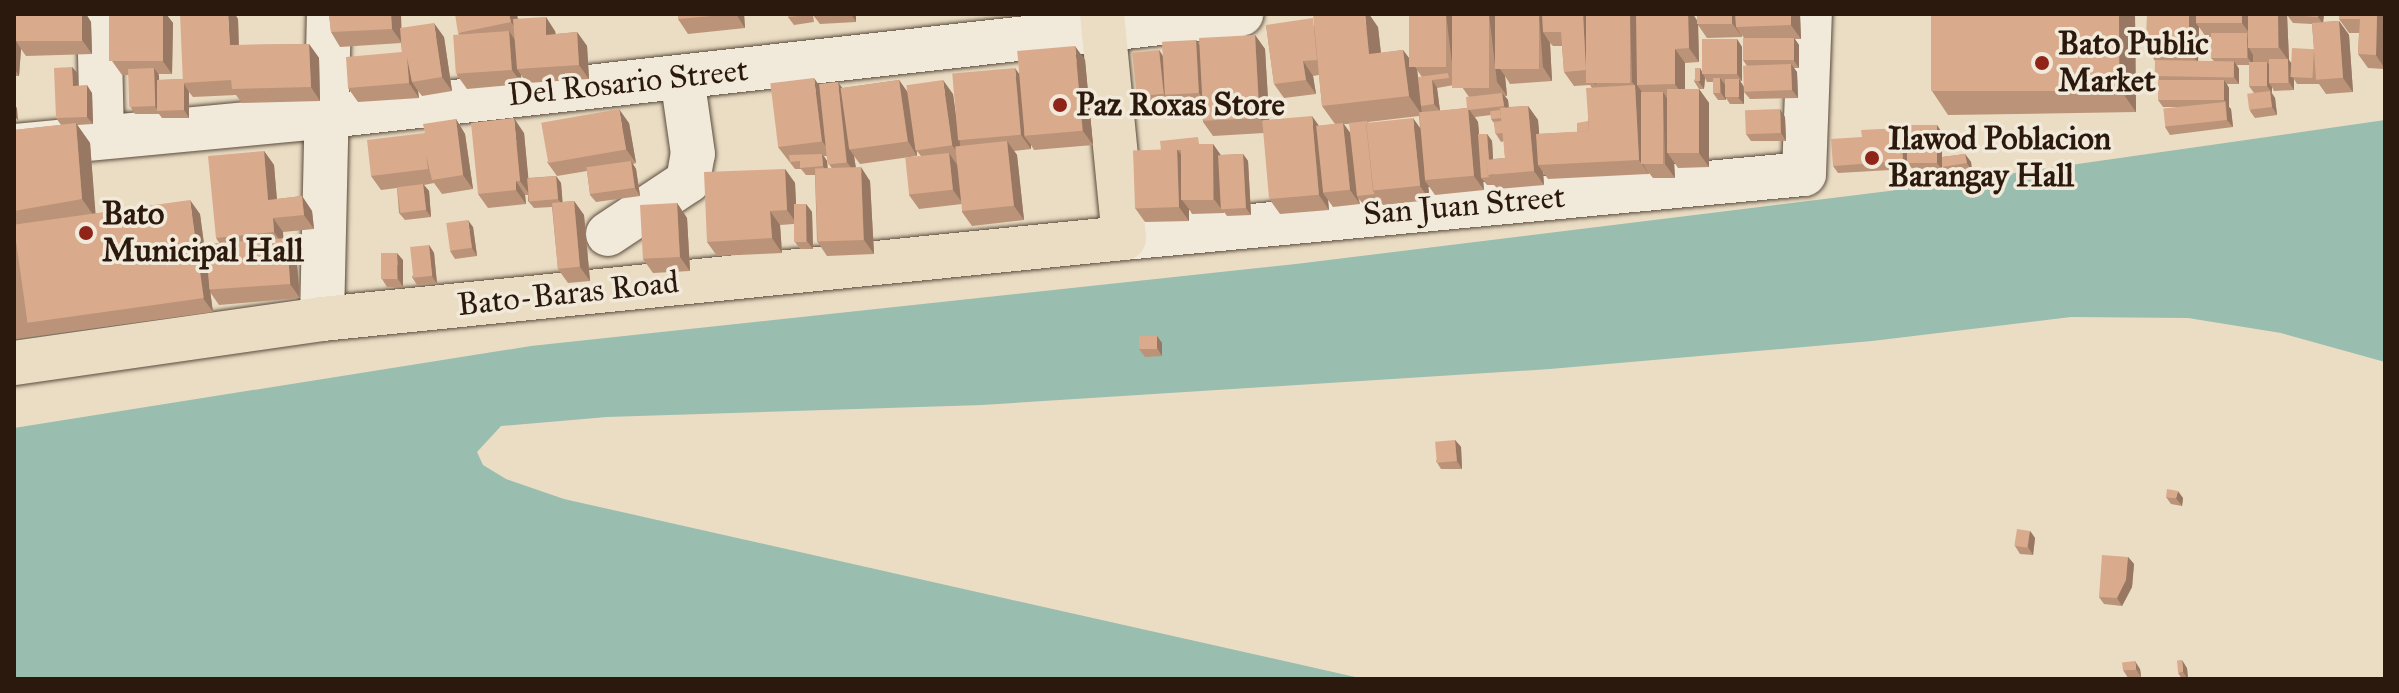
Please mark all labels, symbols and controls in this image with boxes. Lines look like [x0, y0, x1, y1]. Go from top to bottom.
place label: Bato Public Market [2058, 26, 2209, 101]
street label: Del Rosario Street [506, 51, 750, 115]
marker: Bato Public Market [2033, 54, 2051, 72]
place label: Paz Roxas Store [1076, 86, 1285, 124]
marker: Paz Roxas Store [1051, 96, 1069, 114]
place label: Ilawod Poblacion Barangay Hall [1888, 121, 2111, 196]
marker: Ilawod Poblacion Barangay Hall [1863, 149, 1881, 167]
street label: San Juan Street [1361, 178, 1567, 234]
place label: Bato Municipal Hall [102, 196, 304, 271]
marker: Bato Municipal Hall [77, 224, 95, 242]
street label: Bato-Baras Road [455, 263, 681, 325]

